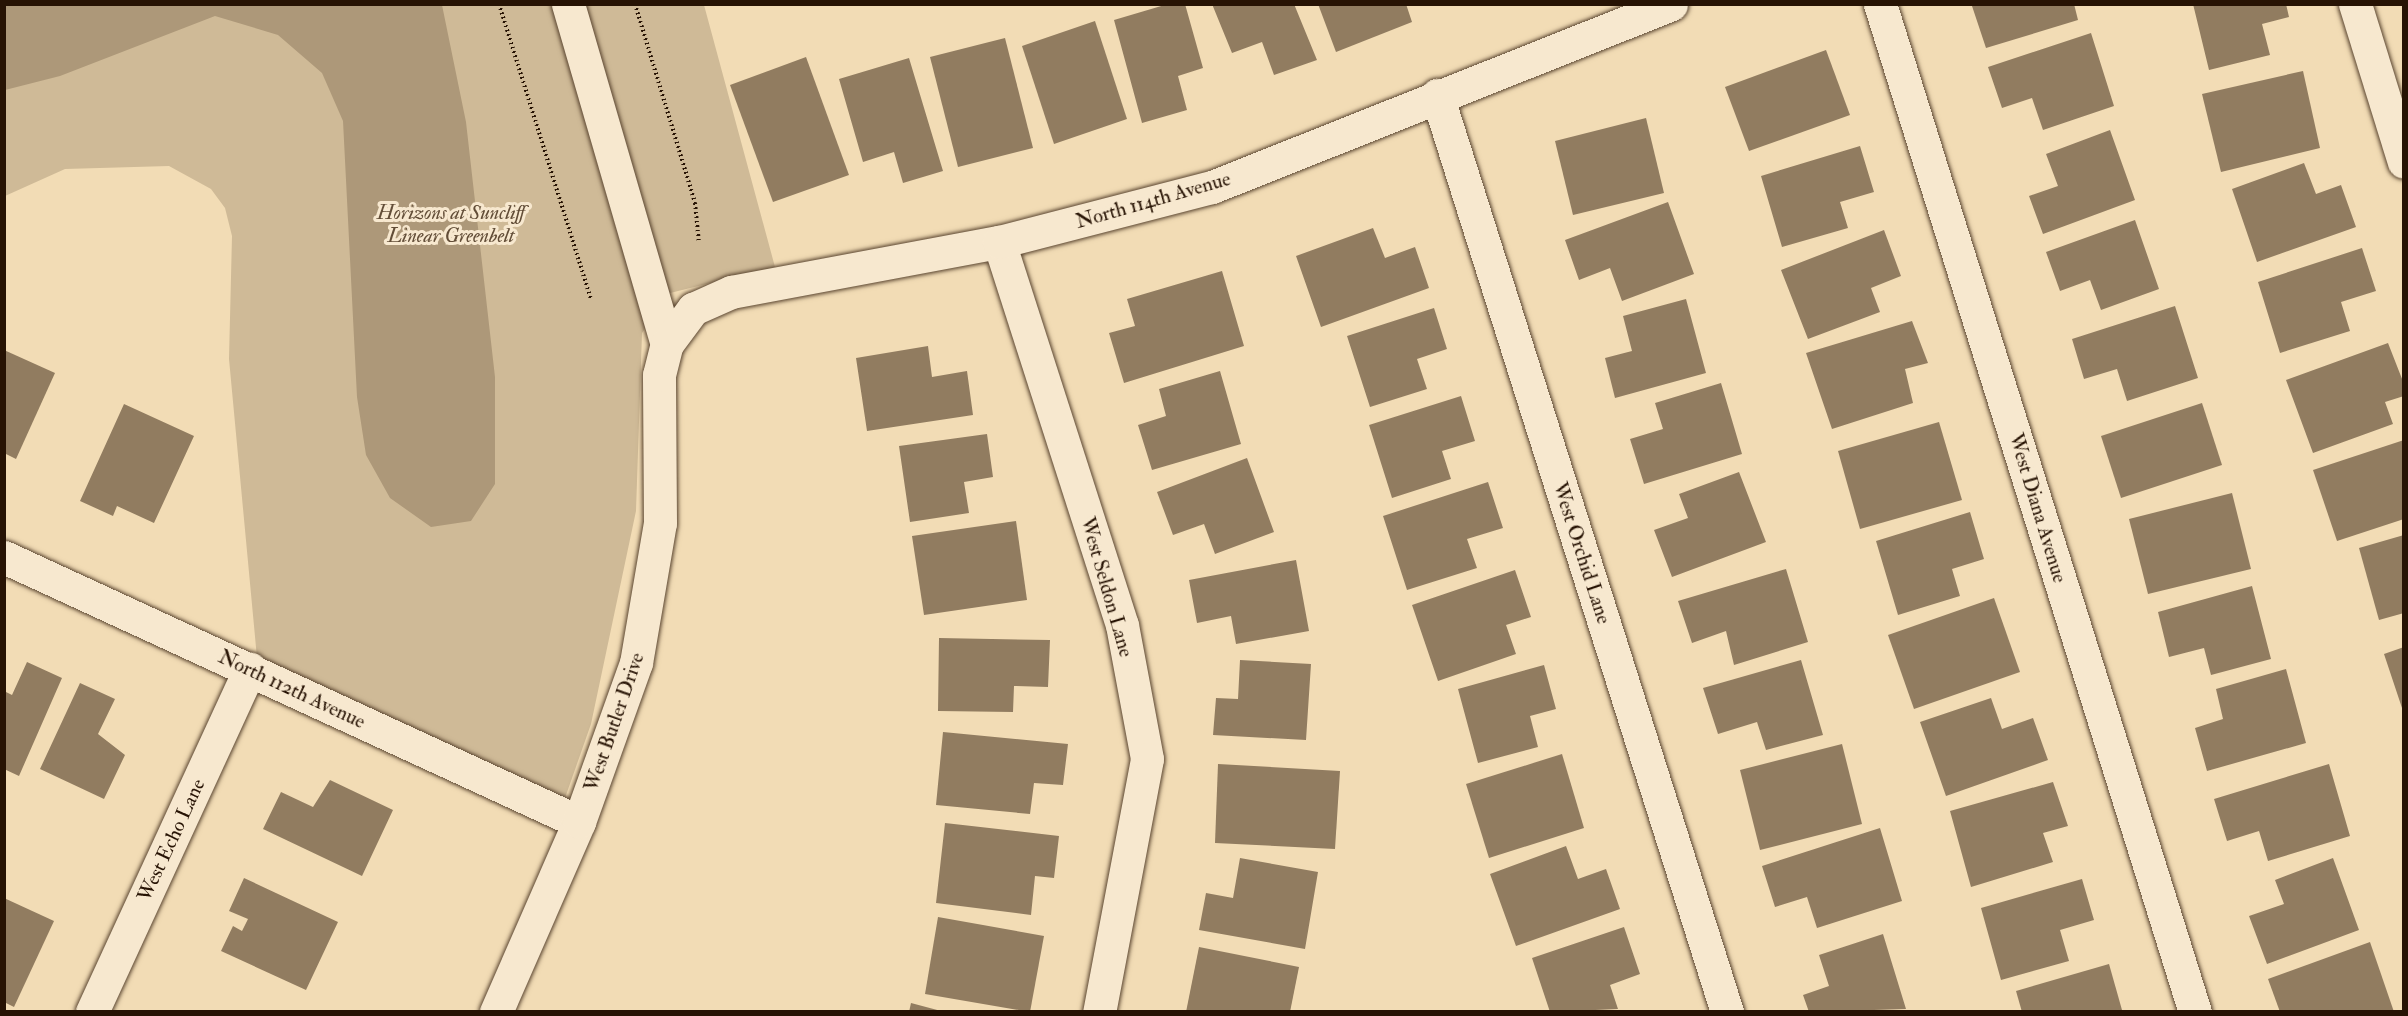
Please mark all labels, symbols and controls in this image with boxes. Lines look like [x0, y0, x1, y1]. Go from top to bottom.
street label: North 114th Avenue [1073, 166, 1233, 234]
park label: Horizons at Suncliff Linear Greenbelt [377, 200, 525, 247]
street label: West Diana Avenue [2004, 430, 2072, 586]
street label: West Orchid Lane [1548, 479, 1616, 627]
street label: West Seldon Lane [1076, 514, 1138, 660]
street label: North 112th Avenue [215, 644, 369, 734]
street label: West Butler Drive [579, 649, 649, 795]
street label: West Echo Lane [132, 775, 210, 905]

